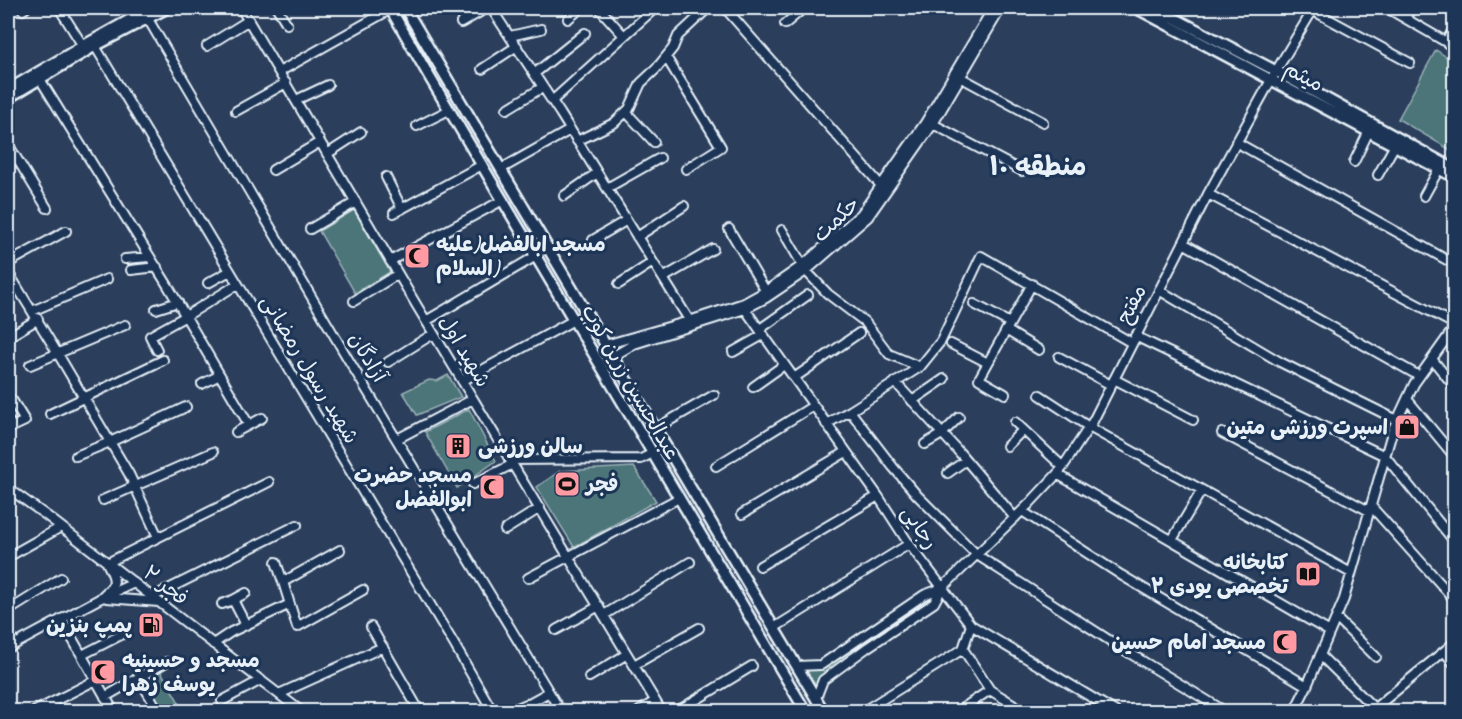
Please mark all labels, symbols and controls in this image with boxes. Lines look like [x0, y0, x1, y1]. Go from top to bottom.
street label: میثم [1278, 55, 1328, 100]
district label: منطقه ۱۰ [990, 149, 1086, 183]
street label: حکمت [807, 191, 865, 247]
place label: مسجد ابالفضل(علیه السلام) [436, 231, 606, 284]
mosque icon: مسجد ابالفضل(علیه السلام) [402, 241, 432, 271]
street label: مفتح [1110, 280, 1153, 328]
street label: شهید رسول رمضانی [254, 290, 365, 449]
street label: عبدالحسین زرین کوب [576, 300, 686, 464]
street label: شهید اول [433, 310, 497, 392]
street label: آزادگان [343, 327, 393, 387]
shop icon: اسپرت ورزشی متین [1392, 412, 1422, 442]
place label: اسپرت ورزشی متین [1226, 414, 1388, 440]
building icon: سالن ورزشی [443, 431, 473, 461]
place label: سالن ورزشی [478, 433, 583, 459]
place label: مسجد حضرت ابوالفضل [354, 462, 472, 512]
sports icon: فجر [552, 469, 582, 499]
place label: فجر [584, 471, 618, 497]
mosque icon: مسجد حضرت ابوالفضل [477, 472, 507, 502]
street label: رجایی [895, 500, 944, 554]
place label: کتابخانه تخصصی یودی ۲ [1151, 549, 1289, 599]
street label: فجر ۲ [138, 559, 194, 611]
library icon: کتابخانه تخصصی یودی ۲ [1293, 559, 1323, 589]
fuel station icon: پمپ بنزین [136, 610, 166, 640]
place label: پمپ بنزین [46, 612, 132, 638]
mosque icon: مسجد امام حسین [1270, 627, 1300, 657]
place label: مسجد امام حسین [1111, 629, 1266, 658]
place label: مسجد و حسینیه یوسف زهرا [122, 647, 260, 697]
mosque icon: مسجد و حسینیه یوسف زهرا [88, 657, 118, 687]

